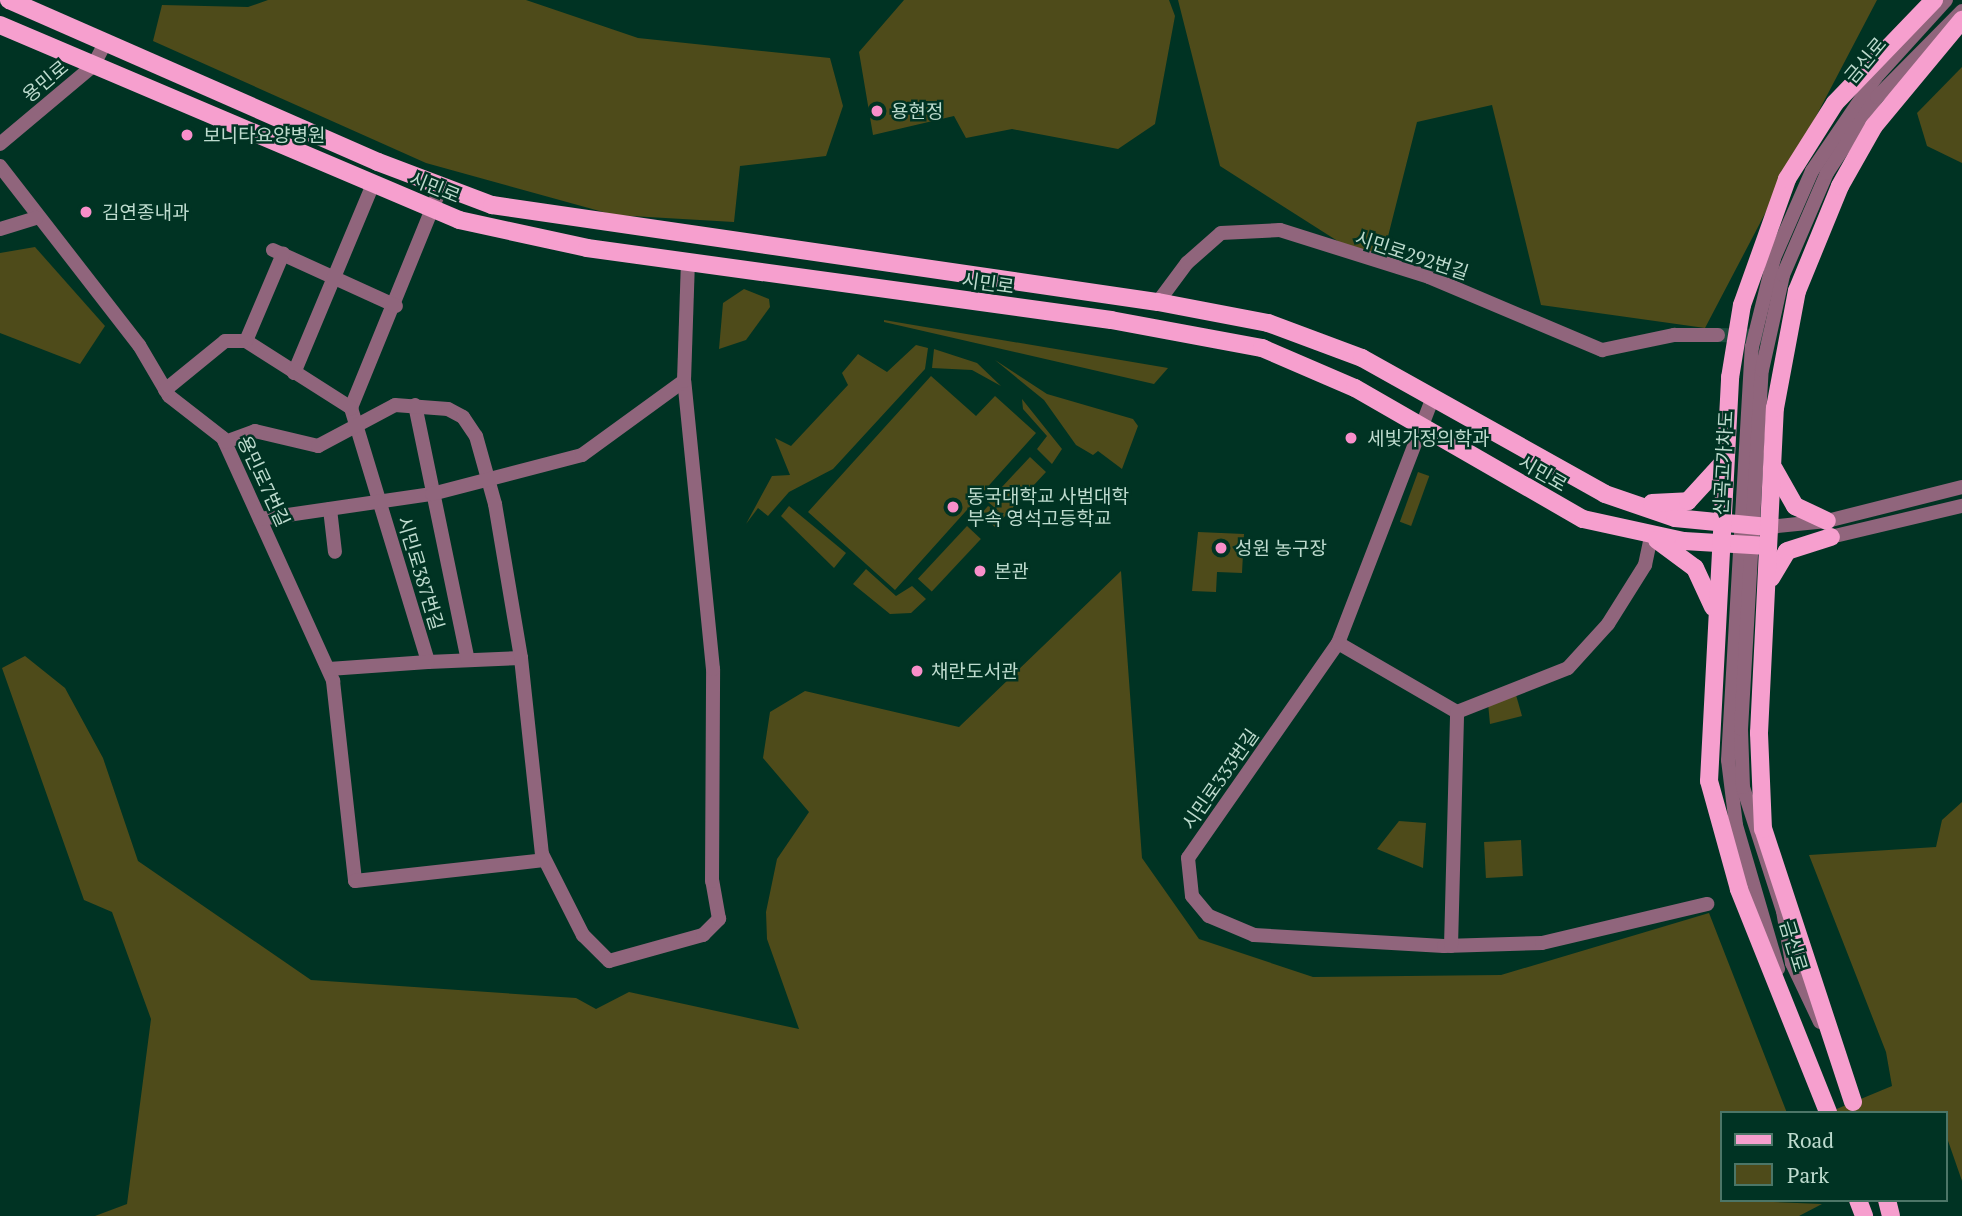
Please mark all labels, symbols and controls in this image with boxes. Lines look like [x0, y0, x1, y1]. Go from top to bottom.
street label: 금신로 [1839, 33, 1891, 87]
street label: 용민로 [18, 55, 72, 107]
place label: 용현정 [891, 100, 943, 122]
marker: 용현정 [869, 103, 885, 119]
place label: 보니타요양병원 [203, 124, 325, 146]
marker: 보니타요양병원 [177, 125, 197, 145]
street label: 시민로 [406, 167, 464, 207]
place label: 김연종내과 [102, 201, 189, 223]
marker: 김연종내과 [76, 202, 96, 222]
street label: 시민로292번길 [1352, 226, 1472, 284]
street label: 시민로 [960, 268, 1016, 298]
street label: 신곡고가차도 [1709, 410, 1737, 516]
place label: 세빛가정의학과 [1367, 427, 1489, 449]
marker: 세빛가정의학과 [1341, 428, 1361, 448]
street label: 용민로7번길 [233, 432, 295, 530]
street label: 시민로 [1515, 450, 1571, 496]
place label: 동국대학교 사범대학 부속 영석고등학교 [967, 485, 1129, 529]
marker: 동국대학교 사범대학 부속 영석고등학교 [945, 499, 961, 515]
street label: 시민로387번길 [393, 513, 449, 633]
place label: 성원 농구장 [1235, 537, 1327, 559]
marker: 성원 농구장 [1213, 540, 1229, 556]
place label: 본관 [994, 560, 1029, 582]
marker: 본관 [972, 563, 988, 579]
place label: 채란도서관 [931, 660, 1018, 682]
marker: 채란도서관 [909, 663, 925, 679]
street label: 시민로333번길 [1177, 724, 1263, 834]
street label: 금신로 [1775, 918, 1813, 974]
legend [1720, 1111, 1948, 1202]
text: Road [1787, 1126, 1834, 1154]
text: Park [1787, 1161, 1829, 1189]

